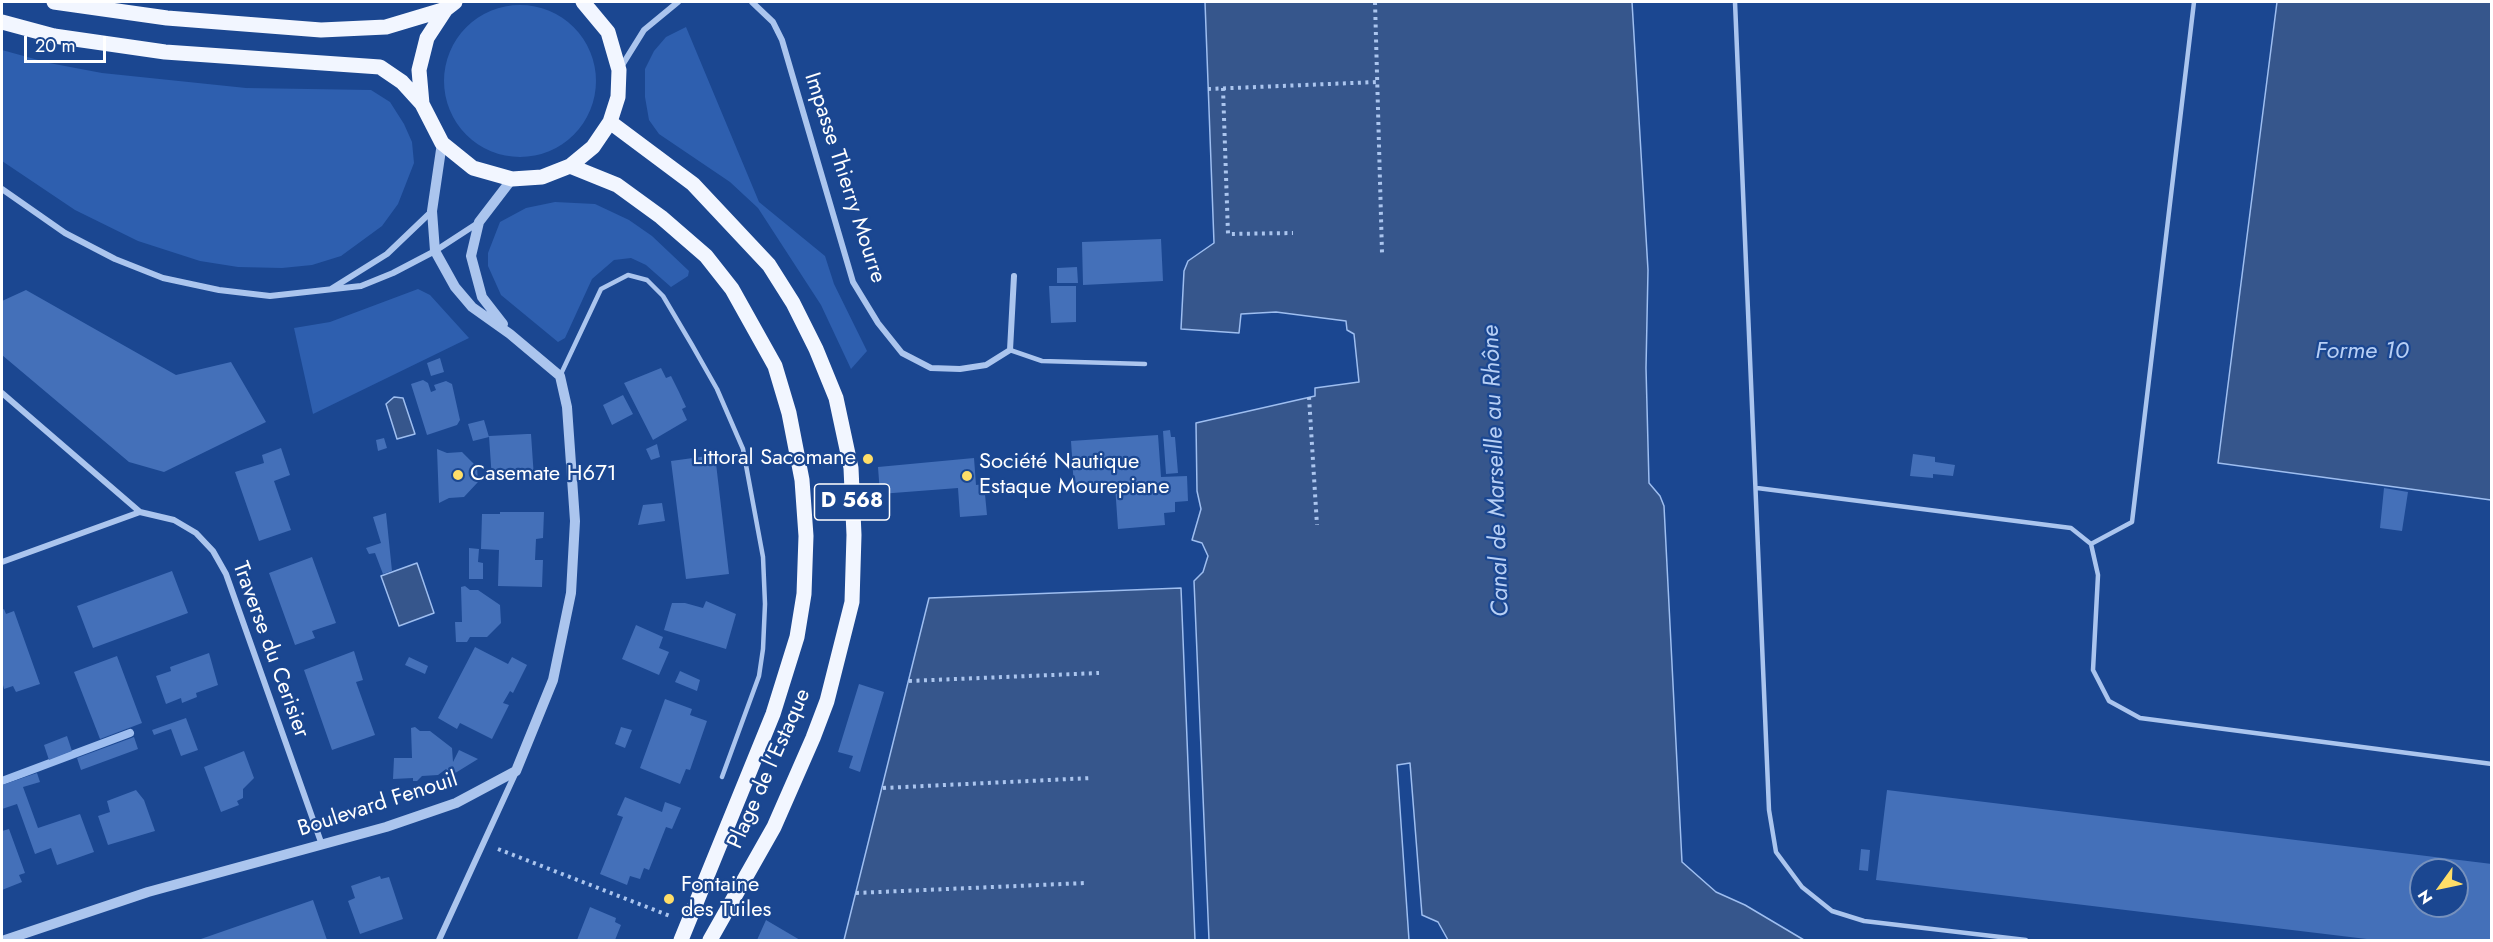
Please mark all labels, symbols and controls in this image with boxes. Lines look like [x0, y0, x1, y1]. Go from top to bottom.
scale bar [27, 24, 110, 62]
text: 20 m [35, 33, 75, 59]
street label: Impasse Thierry Mourre [798, 69, 890, 287]
water label: Canal de Marseille au Rhône [1478, 324, 1516, 618]
water label: Forme 10 [2315, 338, 2409, 366]
place label: Littoral Sacomane [692, 446, 856, 472]
place label: Société Nautique Estaque Mourepiane [979, 450, 1169, 502]
marker: Littoral Sacomane [861, 452, 875, 466]
place label: Casemate H671 [470, 462, 617, 488]
marker: Casemate H671 [451, 468, 465, 482]
marker: Société Nautique Estaque Mourepiane [960, 469, 974, 483]
road number: D 568 [814, 484, 890, 520]
street label: Traverse du Cerisier [226, 558, 314, 742]
street label: Plage de l'Estaque [723, 685, 817, 853]
street label: Boulevard Fenouil [295, 767, 461, 843]
north arrow [2409, 858, 2469, 918]
place label: Fontaine des Tuiles [681, 873, 771, 924]
text: N [2412, 885, 2438, 909]
marker: Fontaine des Tuiles [662, 892, 676, 906]

